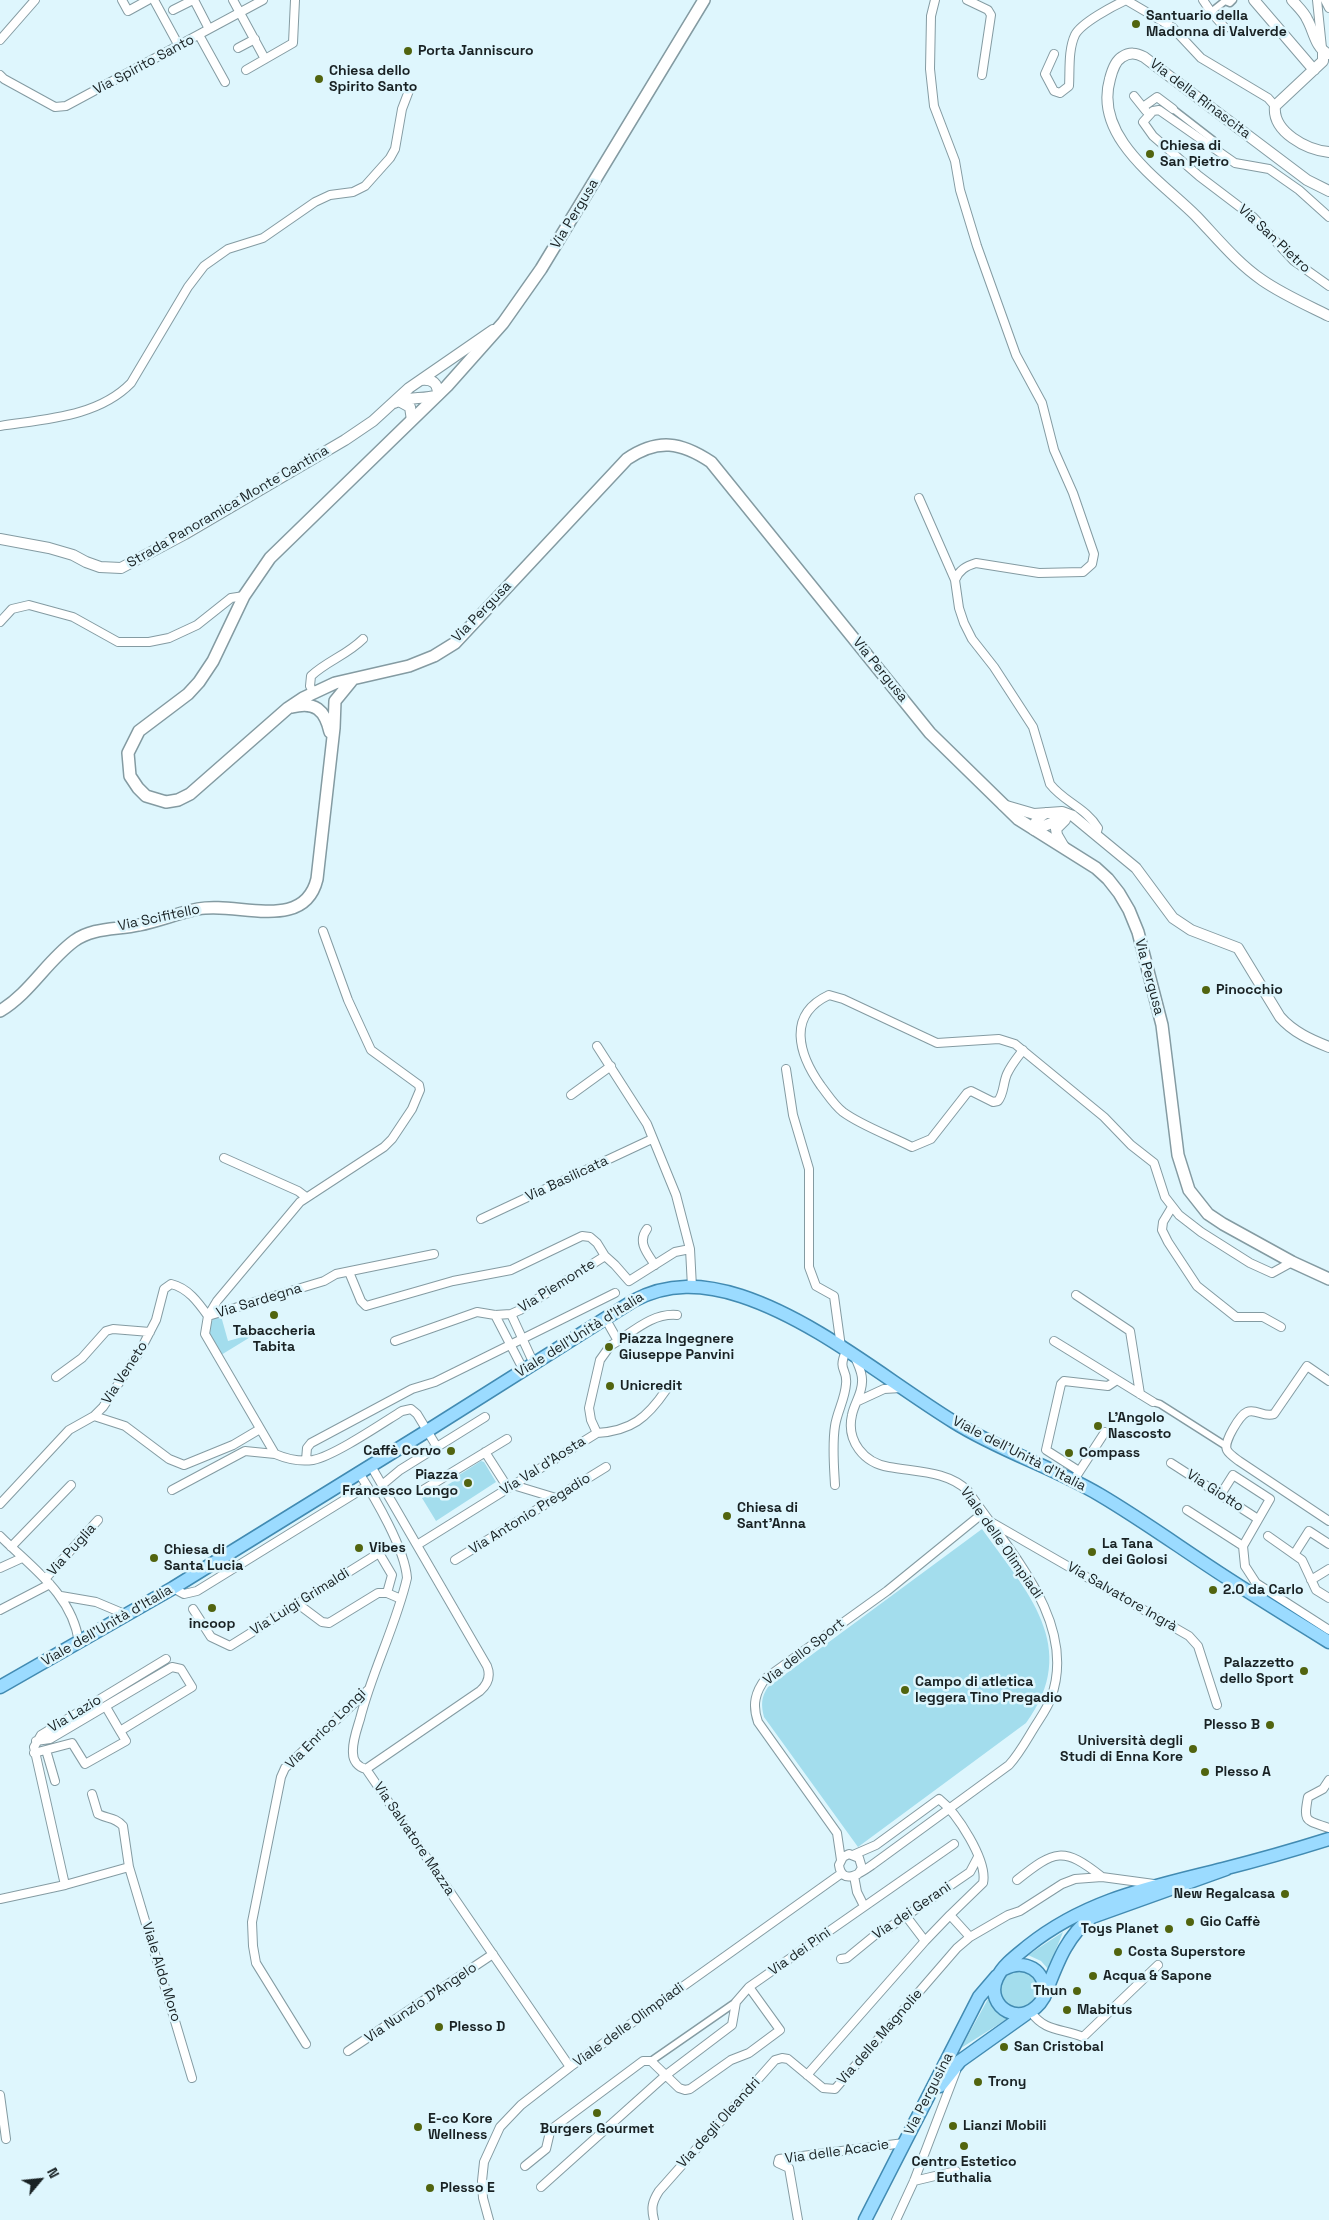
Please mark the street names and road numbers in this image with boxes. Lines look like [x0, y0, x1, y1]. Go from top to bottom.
street label: Via Spirito Santo [91, 31, 197, 99]
street label: Via della Rinascita [1146, 56, 1254, 142]
street label: Via Pergusa [548, 176, 602, 252]
street label: Via San Pietro [1234, 201, 1314, 277]
street label: Strada Panoramica Monte Cantina [124, 442, 332, 572]
street label: Via Pergusa [449, 578, 515, 646]
street label: Via Pergusa [849, 634, 911, 706]
street label: Via Scifitello [116, 901, 202, 935]
street label: Via Pergusa [1131, 937, 1167, 1017]
street label: Via Basilicata [523, 1153, 611, 1205]
street label: Via Piemonte [515, 1256, 599, 1316]
street label: Via Sardegna [214, 1280, 304, 1322]
street label: Viale dell'Unità d'Italia [513, 1289, 647, 1381]
street label: Via Veneto [98, 1338, 152, 1408]
street label: Viale dell'Unità d'Italia [949, 1413, 1089, 1495]
street label: Via Val d'Aosta [497, 1433, 589, 1499]
street label: Via Giotto [1183, 1466, 1247, 1516]
street label: Via Antonio Pregadio [466, 1470, 594, 1558]
street label: Viale delle Olimpiadi [956, 1484, 1046, 1602]
street label: Via Puglia [44, 1520, 100, 1580]
street label: Via Salvatore Ingrà [1064, 1559, 1180, 1635]
street label: Via Luigi Grimaldi [248, 1565, 352, 1639]
street label: Viale dell'Unità d'Italia [39, 1582, 175, 1670]
street label: Via dello Sport [760, 1615, 848, 1689]
street label: Via Enrico Longi [282, 1685, 370, 1773]
street label: Via Lazio [45, 1692, 105, 1736]
street label: Via Salvatore Mazza [370, 1779, 458, 1899]
street label: Via dei Gerani [870, 1879, 954, 1943]
street label: Viale Aldo Moro [138, 1920, 184, 2024]
street label: Via dei Pini [766, 1924, 834, 1980]
street label: Via Nunzio D'Angelo [362, 1959, 480, 2047]
street label: Viale delle Olimpiadi [570, 1979, 688, 2071]
street label: Via delle Magnolie [834, 1986, 926, 2088]
street label: Via Pergusina [901, 2050, 957, 2138]
street label: Via degli Oleandri [674, 2074, 764, 2172]
street label: Via delle Acacie [784, 2136, 890, 2168]

